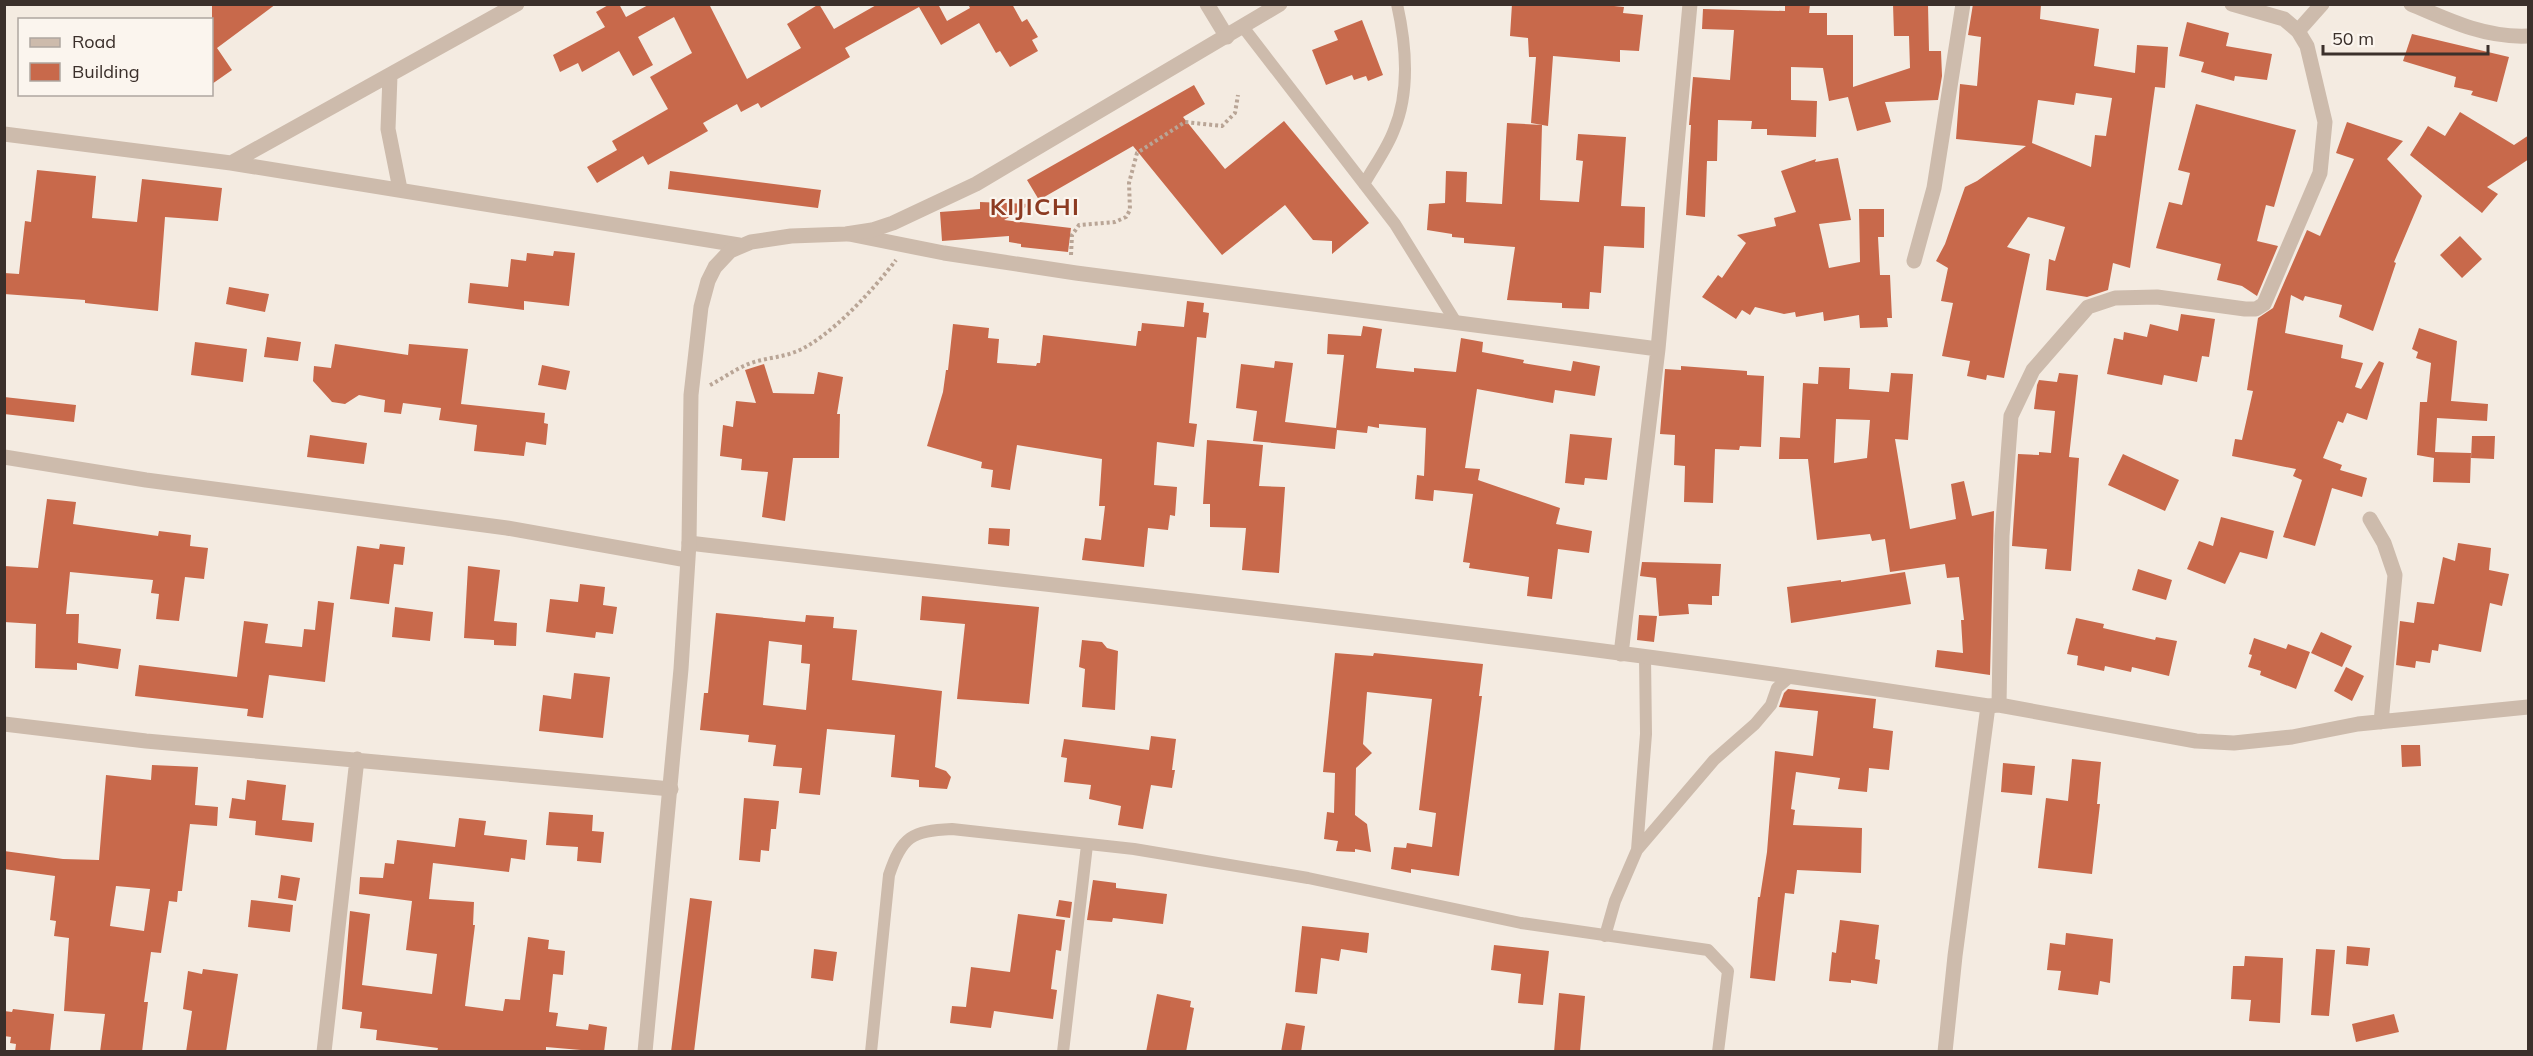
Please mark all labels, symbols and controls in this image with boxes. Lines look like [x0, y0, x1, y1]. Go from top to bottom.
legend [18, 18, 213, 96]
scale bar [2323, 18, 2488, 56]
text: 50 m [2332, 27, 2374, 50]
text: Road [72, 30, 116, 53]
text: Building [72, 60, 140, 83]
district label: KIJICHI [990, 191, 1080, 221]

